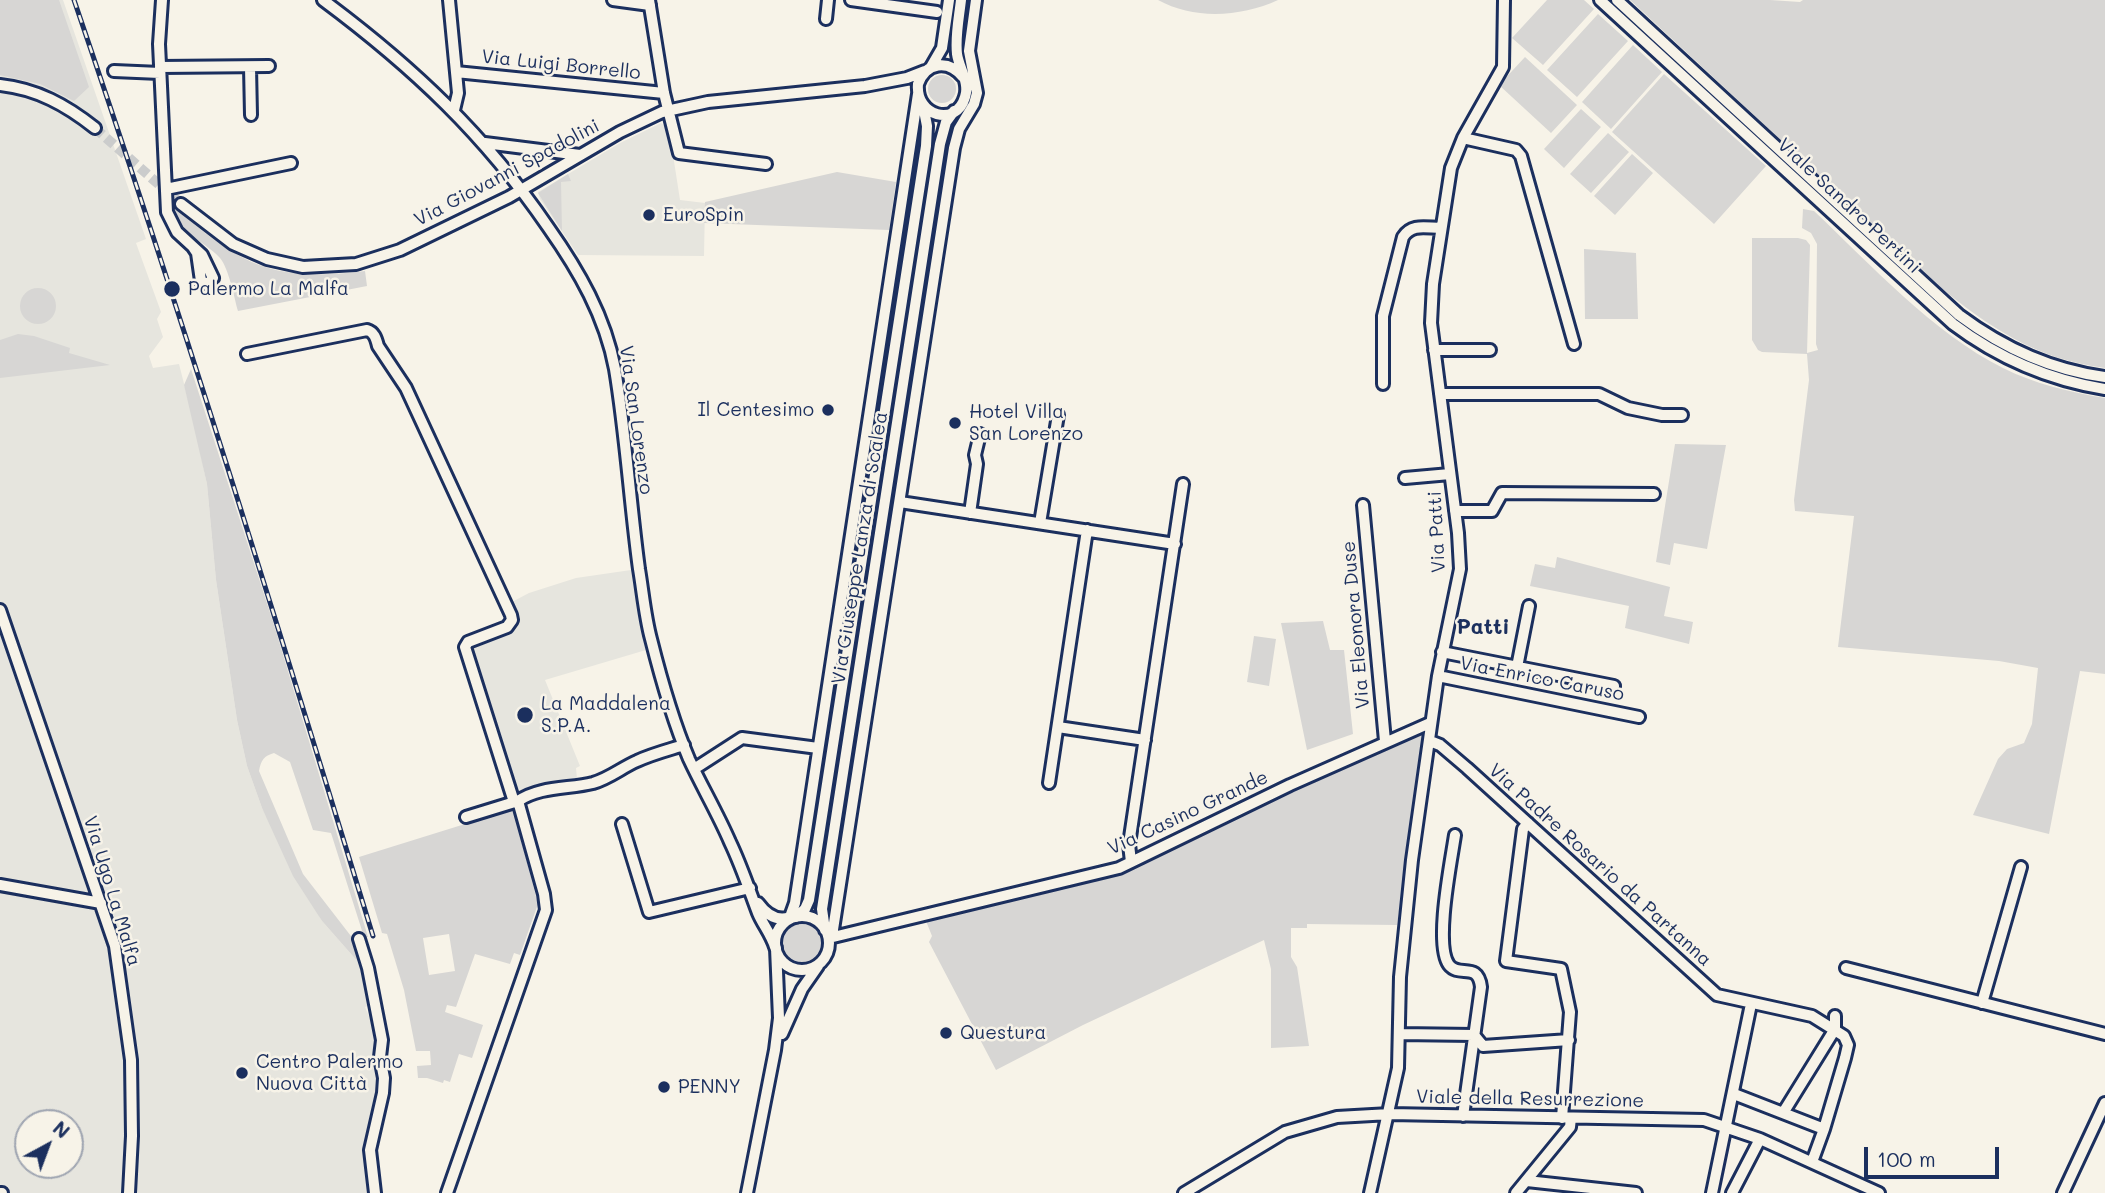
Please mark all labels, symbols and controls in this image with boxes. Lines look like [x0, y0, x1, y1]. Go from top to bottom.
street label: Via Luigi Borrello [480, 45, 642, 85]
street label: Via Giovanni Spadolini [411, 114, 603, 232]
street label: Viale Sandro Pertini [1773, 134, 1925, 278]
place label: EuroSpin [663, 204, 744, 226]
marker: EuroSpin [641, 207, 657, 223]
place label: Palermo La Malfa [188, 278, 349, 300]
marker: Palermo La Malfa [162, 279, 182, 299]
street label: Via San Lorenzo [614, 344, 658, 496]
place label: Il Centesimo [697, 399, 814, 421]
place label: Hotel Villa San Lorenzo [969, 401, 1083, 445]
marker: Il Centesimo [820, 402, 836, 418]
street label: Via Giuseppe Lanza di Scalea [827, 410, 893, 686]
marker: Hotel Villa San Lorenzo [947, 415, 963, 431]
street label: Via Patti [1423, 490, 1451, 574]
street label: Via Eleonora Duse [1337, 540, 1375, 710]
district label: Patti [1457, 615, 1509, 641]
street label: Via Enrico Caruso [1458, 652, 1626, 706]
place label: La Maddalena S.P.A. [541, 693, 671, 737]
marker: La Maddalena S.P.A. [515, 705, 535, 725]
street label: Via Padre Rosario da Partanna [1484, 759, 1716, 971]
street label: Via Casino Grande [1104, 766, 1272, 860]
street label: Via Ugo La Malfa [78, 813, 146, 969]
place label: Questura [960, 1022, 1046, 1044]
marker: Questura [938, 1025, 954, 1041]
place label: Centro Palermo Nuova Città [256, 1051, 403, 1095]
marker: Centro Palermo Nuova Città [234, 1065, 250, 1081]
place label: PENNY [678, 1076, 741, 1098]
marker: PENNY [656, 1079, 672, 1095]
street label: Viale della Resurrezione [1416, 1086, 1644, 1112]
north arrow [14, 1109, 84, 1179]
text: N [48, 1115, 75, 1143]
scale bar [1867, 1134, 2002, 1178]
text: 100 m [1877, 1145, 1936, 1172]

